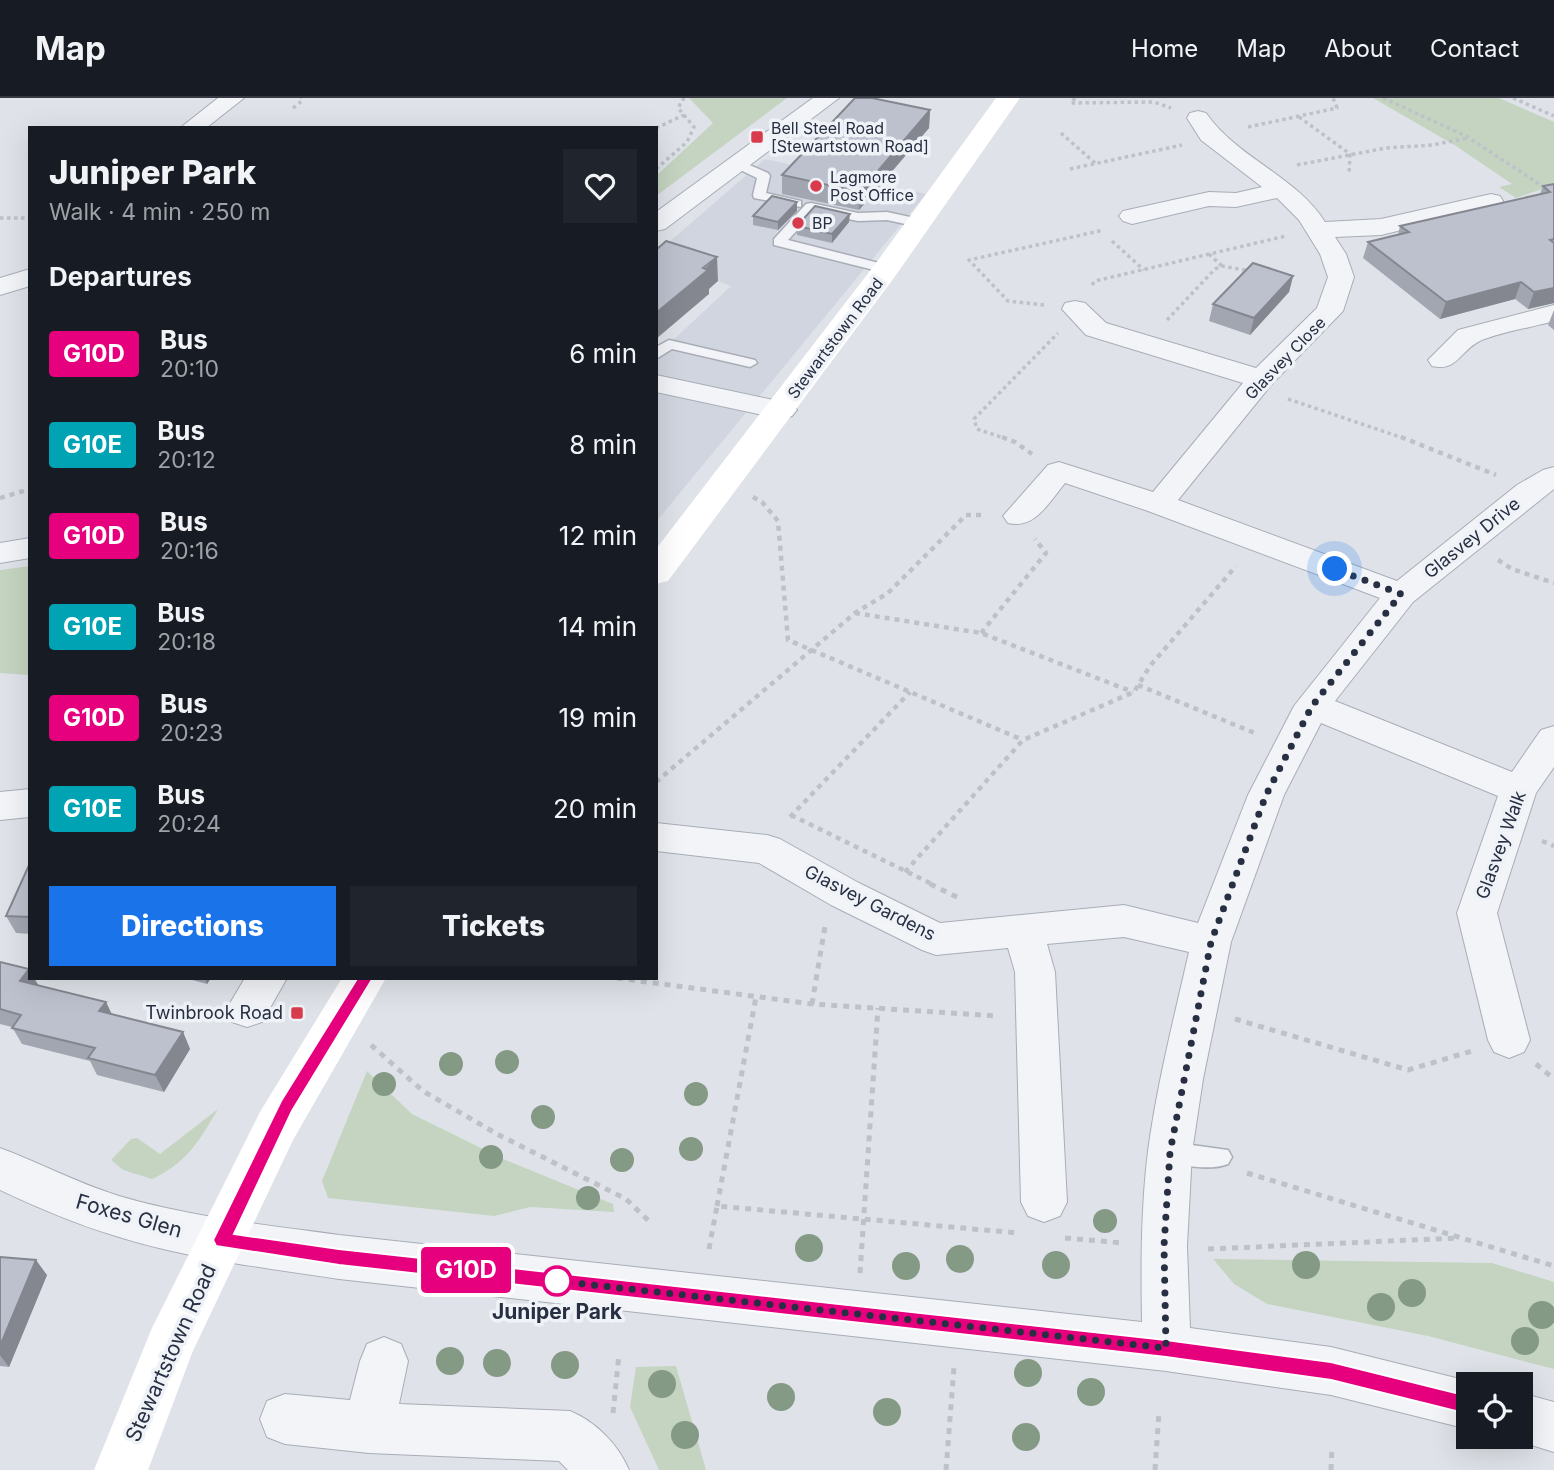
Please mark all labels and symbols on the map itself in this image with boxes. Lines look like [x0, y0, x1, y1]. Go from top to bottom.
place label: Bell Steel Road [Stewartstown Road] [771, 118, 929, 156]
marker: Bell Steel Road [Stewartstown Road] [749, 129, 765, 145]
place label: Lagmore Post Office [830, 167, 914, 205]
marker: Lagmore Post Office [808, 178, 824, 194]
place label: BP [812, 213, 833, 233]
marker: BP [790, 215, 806, 231]
street label: Stewartstown Road [783, 274, 887, 402]
street label: Glasvey Close [1241, 312, 1329, 404]
street label: Glasvey Drive [1420, 493, 1524, 583]
your location [1317, 551, 1352, 586]
street label: Glasvey Walk [1471, 788, 1530, 902]
street label: Glasvey Gardens [801, 860, 939, 945]
place label: Twinbrook Road [145, 1002, 283, 1023]
marker: Twinbrook Road [289, 1005, 305, 1021]
street label: Foxes Glen [73, 1188, 185, 1243]
line badge: G10D [417, 1247, 515, 1293]
street label: Stewartstown Road [120, 1260, 221, 1446]
marker: Juniper Park [542, 1266, 572, 1296]
place label: Juniper Park [492, 1299, 623, 1324]

